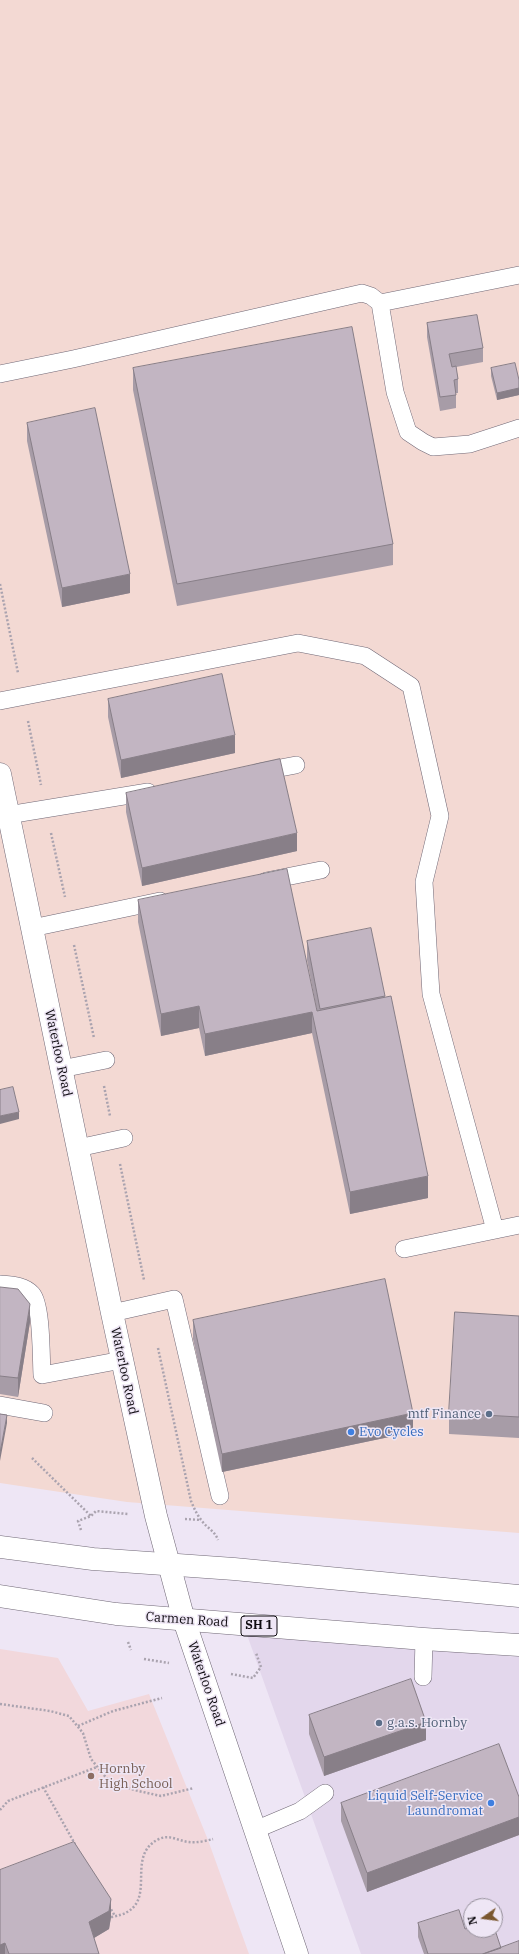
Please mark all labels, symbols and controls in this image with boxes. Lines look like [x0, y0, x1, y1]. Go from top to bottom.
street label: Waterloo Road [41, 1008, 75, 1098]
street label: Waterloo Road [107, 1326, 141, 1416]
place label: mtf Finance [407, 1406, 481, 1422]
marker: mtf Finance [484, 1409, 494, 1419]
place label: Evo Cycles [359, 1424, 424, 1440]
marker: Evo Cycles [346, 1427, 356, 1437]
street label: Carmen Road [145, 1609, 229, 1631]
road number: SH 1 [241, 1616, 277, 1636]
street label: Waterloo Road [184, 1639, 228, 1729]
place label: g.a.s. Hornby [387, 1715, 467, 1731]
marker: g.a.s. Hornby [374, 1718, 384, 1728]
place label: Hornby High School [99, 1761, 173, 1792]
marker: Hornby High School [86, 1771, 96, 1781]
place label: Liquid Self-Service Laundromat [368, 1788, 483, 1819]
marker: Liquid Self-Service Laundromat [486, 1798, 496, 1808]
north arrow [463, 1898, 503, 1938]
text: N [464, 1915, 480, 1927]

